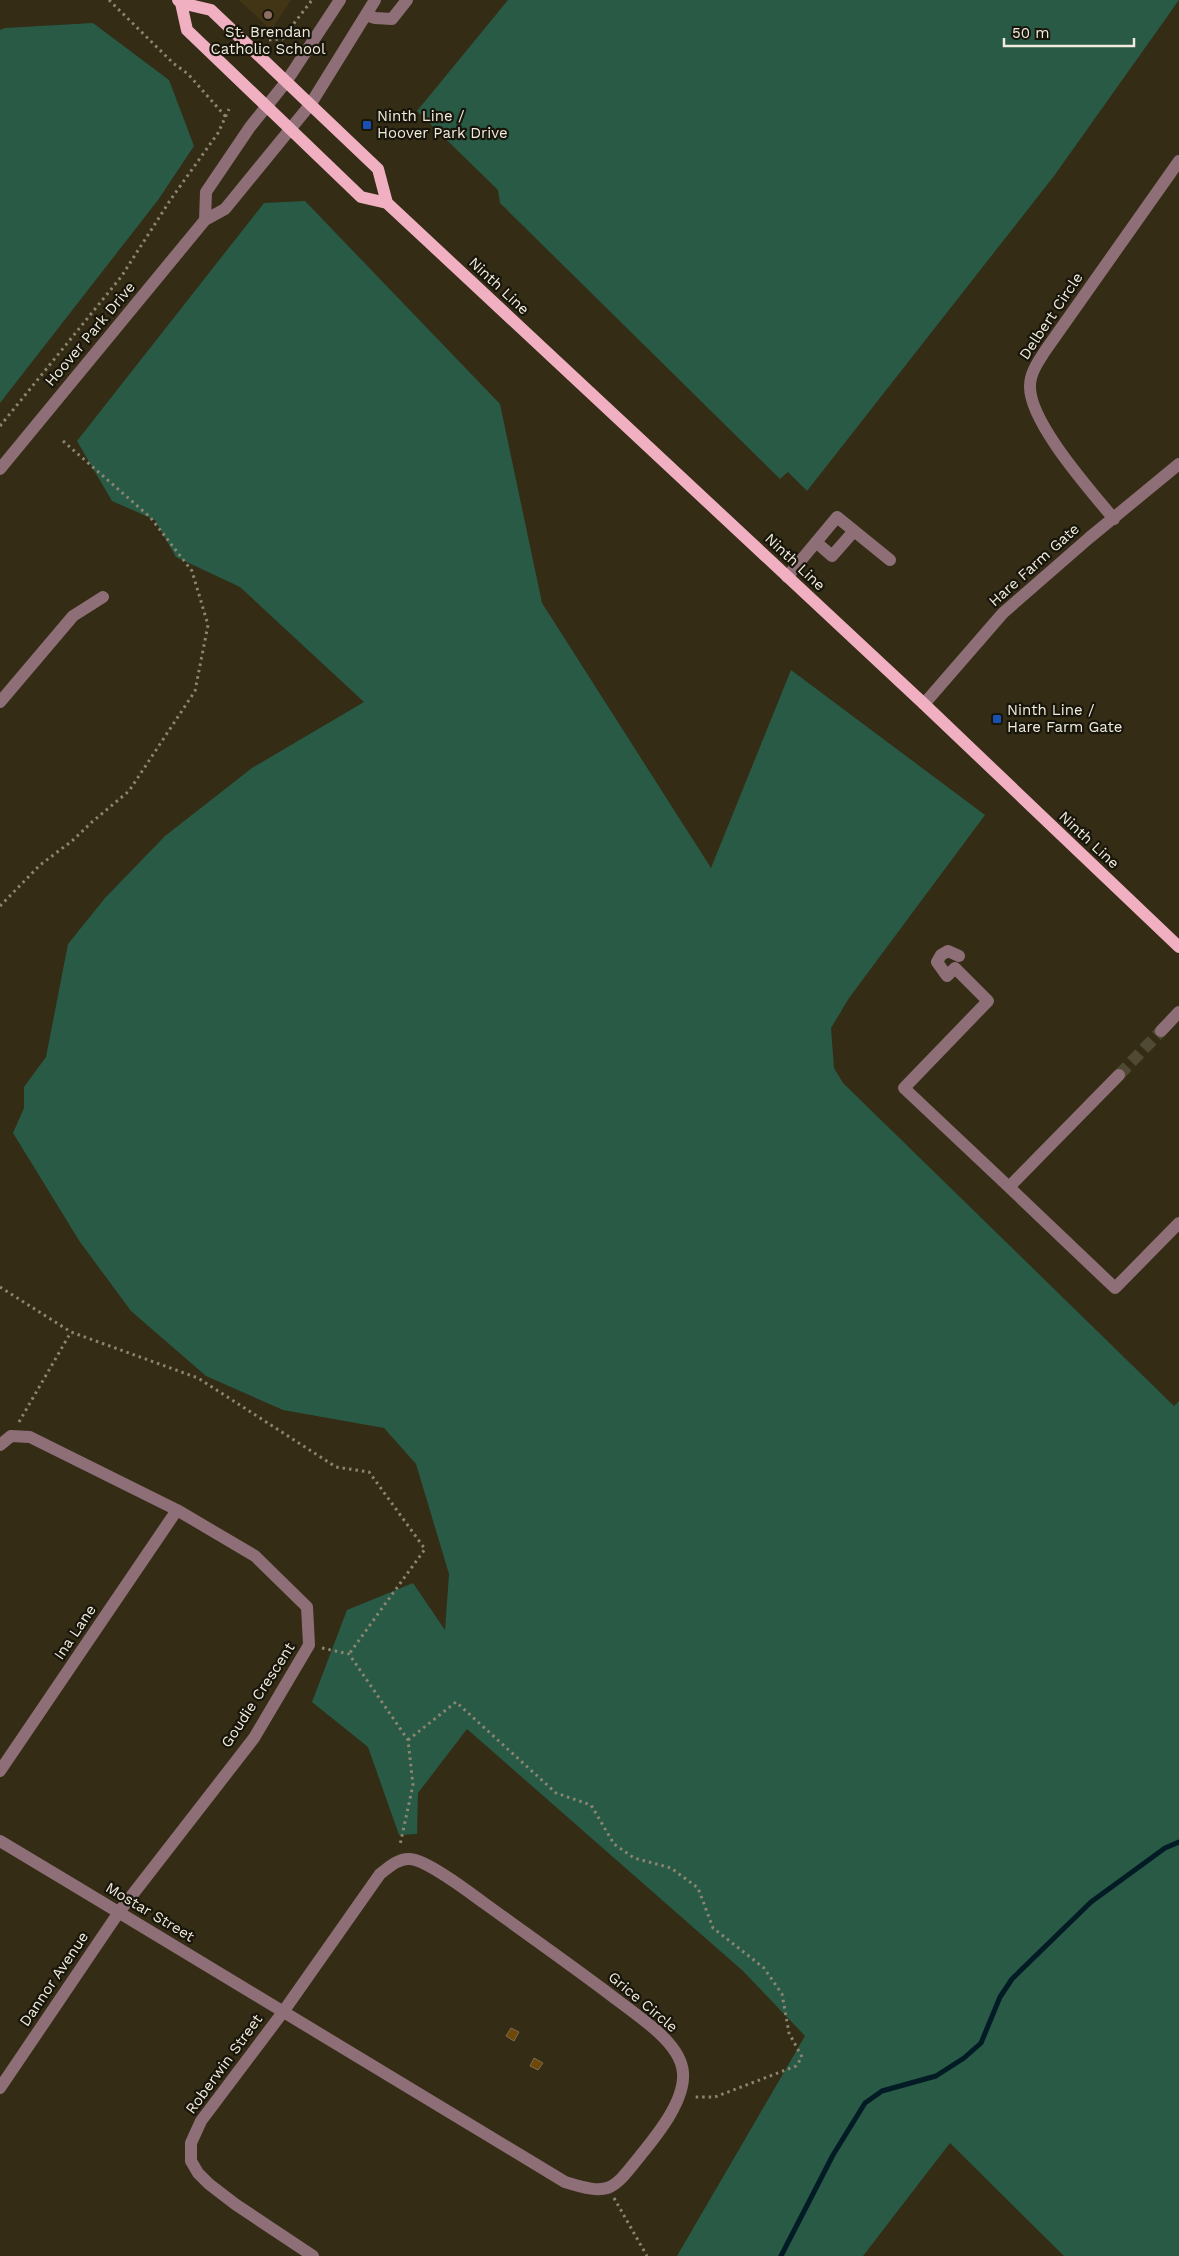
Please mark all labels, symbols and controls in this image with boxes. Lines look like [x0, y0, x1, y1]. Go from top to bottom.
marker: St. Brendan Catholic School [262, 9, 274, 21]
scale bar [1004, 15, 1134, 47]
place label: St. Brendan Catholic School [210, 23, 326, 58]
text: 50 m [1012, 24, 1049, 42]
place label: Ninth Line / Hoover Park Drive [377, 107, 508, 142]
marker: Ninth Line / Hoover Park Drive [361, 119, 373, 131]
street label: Ninth Line [465, 254, 533, 318]
street label: Delbert Circle [1015, 269, 1087, 363]
street label: Hoover Park Drive [41, 278, 139, 390]
street label: Hare Farm Gate [985, 520, 1083, 610]
street label: Ninth Line [761, 530, 829, 594]
place label: Ninth Line / Hare Farm Gate [1007, 701, 1122, 736]
marker: Ninth Line / Hare Farm Gate [991, 713, 1003, 725]
street label: Ninth Line [1055, 808, 1123, 872]
street label: Ina Lane [50, 1601, 100, 1663]
street label: Goudie Crescent [217, 1639, 299, 1751]
street label: Mostar Street [102, 1878, 198, 1946]
street label: Dannor Avenue [16, 1928, 92, 2030]
street label: Grice Circle [605, 1968, 681, 2036]
street label: Roberwin Street [182, 2010, 267, 2117]

